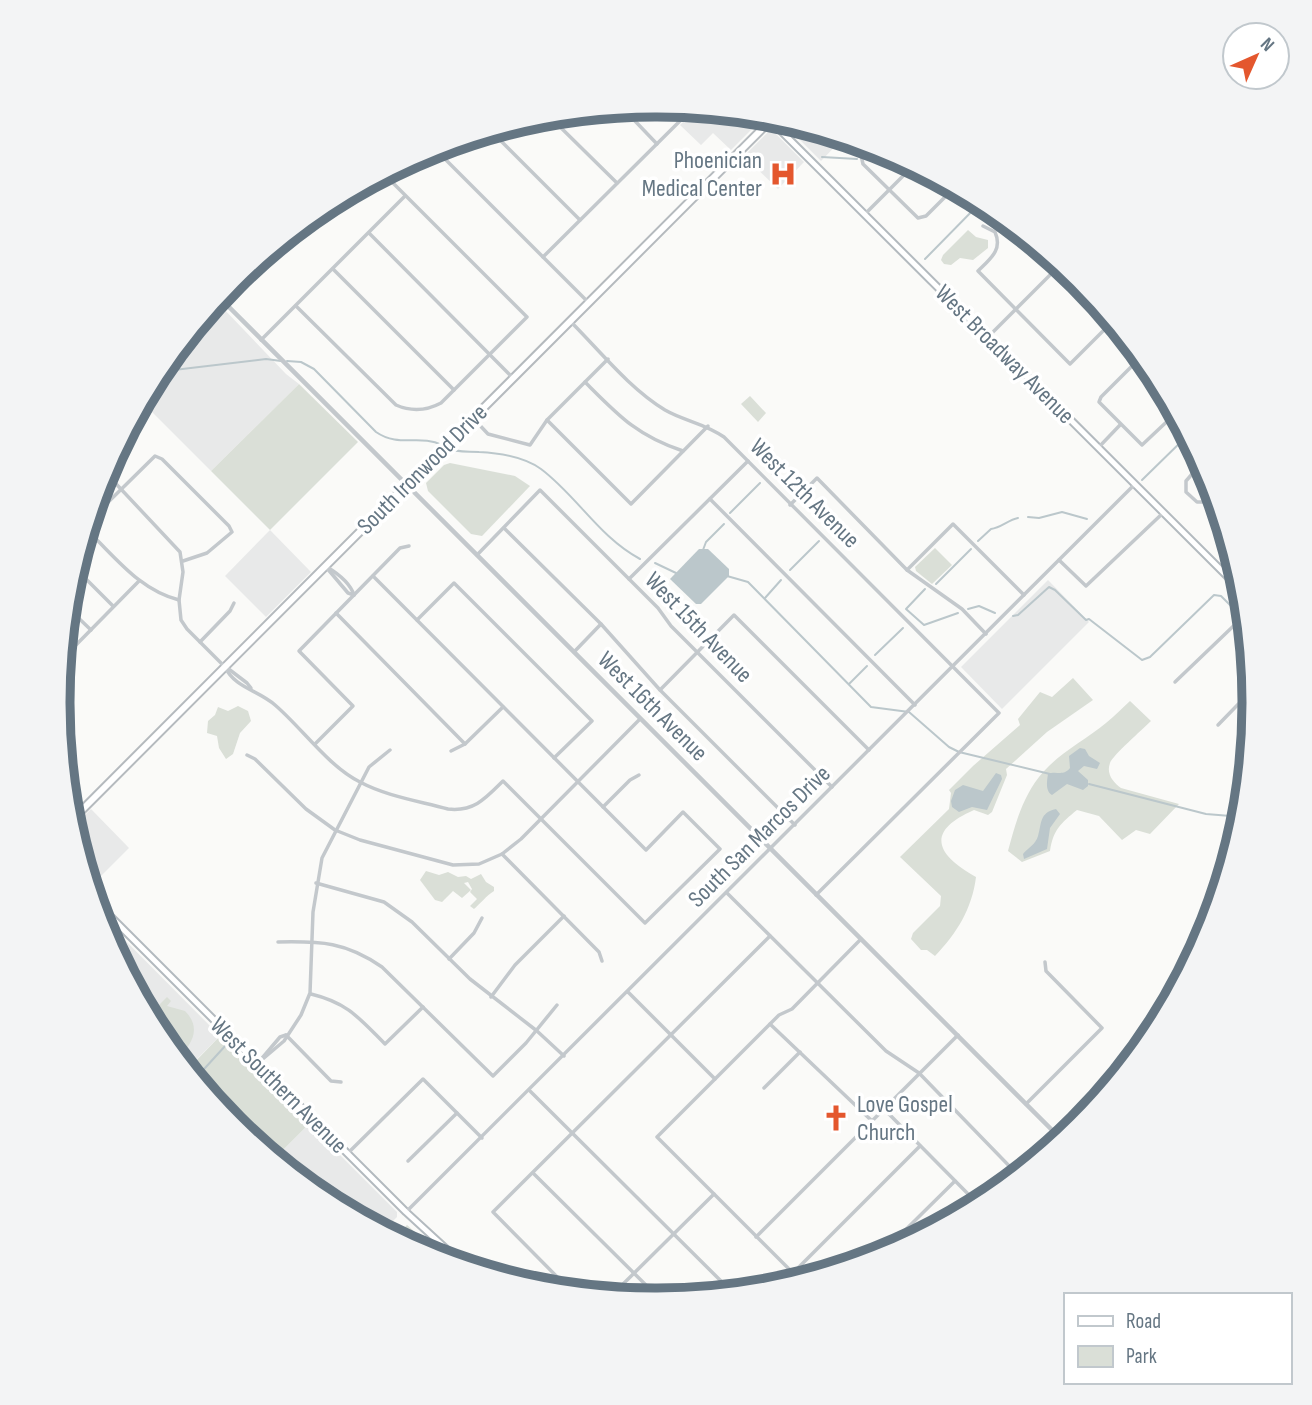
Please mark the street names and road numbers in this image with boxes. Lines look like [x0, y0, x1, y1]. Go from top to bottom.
street label: West Broadway Avenue [929, 279, 1080, 430]
street label: South Ironwood Drive [351, 398, 494, 541]
street label: West 12th Avenue [744, 432, 866, 554]
street label: West 15th Avenue [639, 566, 759, 689]
street label: West 16th Avenue [592, 645, 714, 767]
street label: South San Marcos Drive [682, 759, 836, 913]
street label: West Southern Avenue [204, 1011, 353, 1160]

